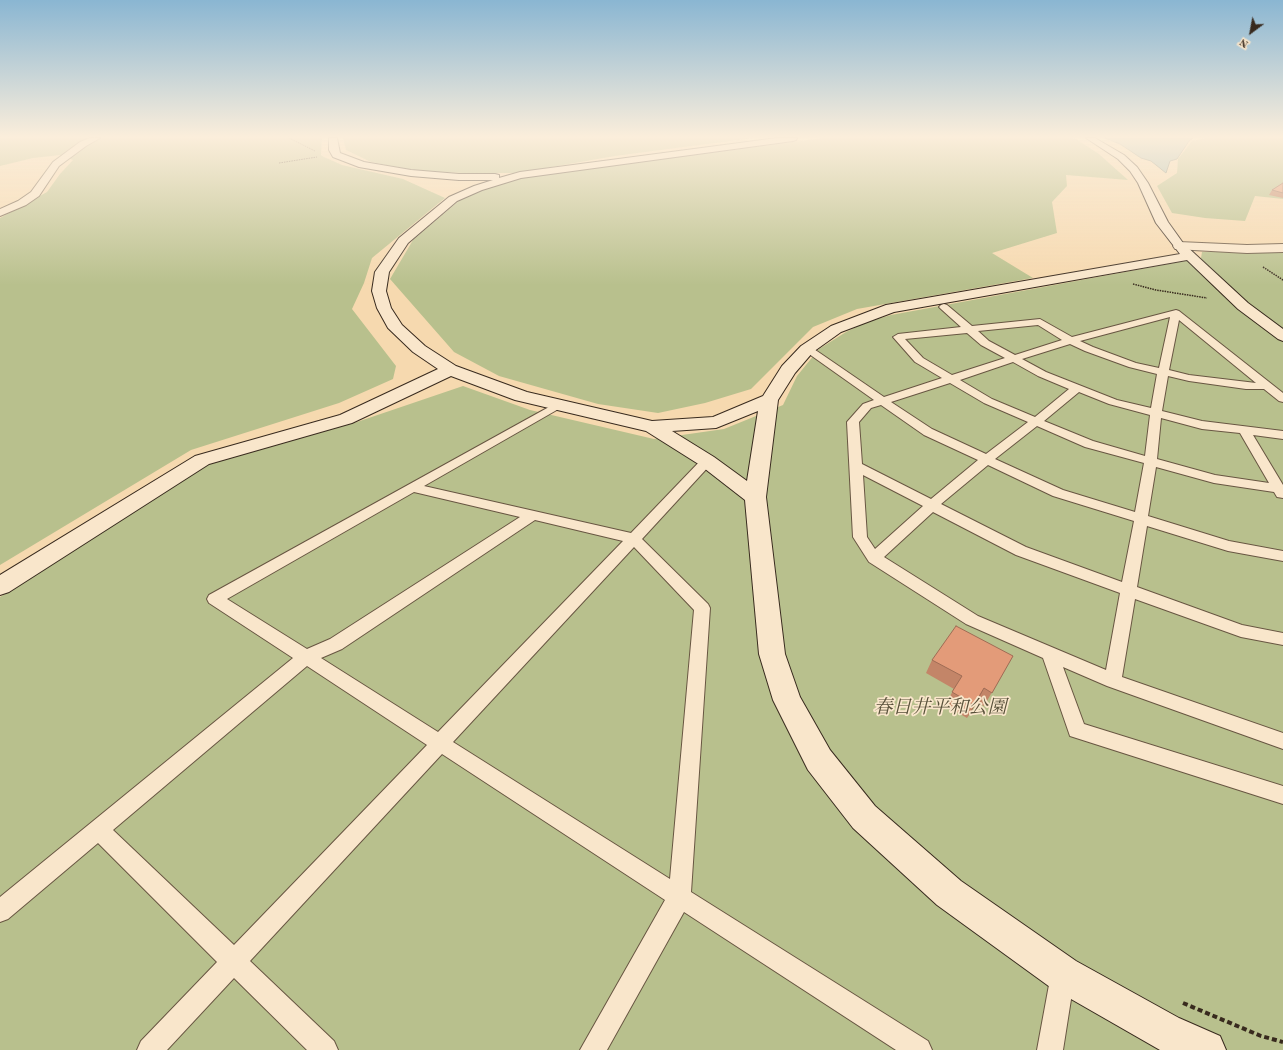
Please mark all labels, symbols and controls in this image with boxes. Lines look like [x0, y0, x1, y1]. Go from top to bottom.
north arrow [1231, 12, 1271, 52]
text: N [1238, 36, 1251, 49]
park label: 春日井平和公園 [874, 697, 1006, 719]

